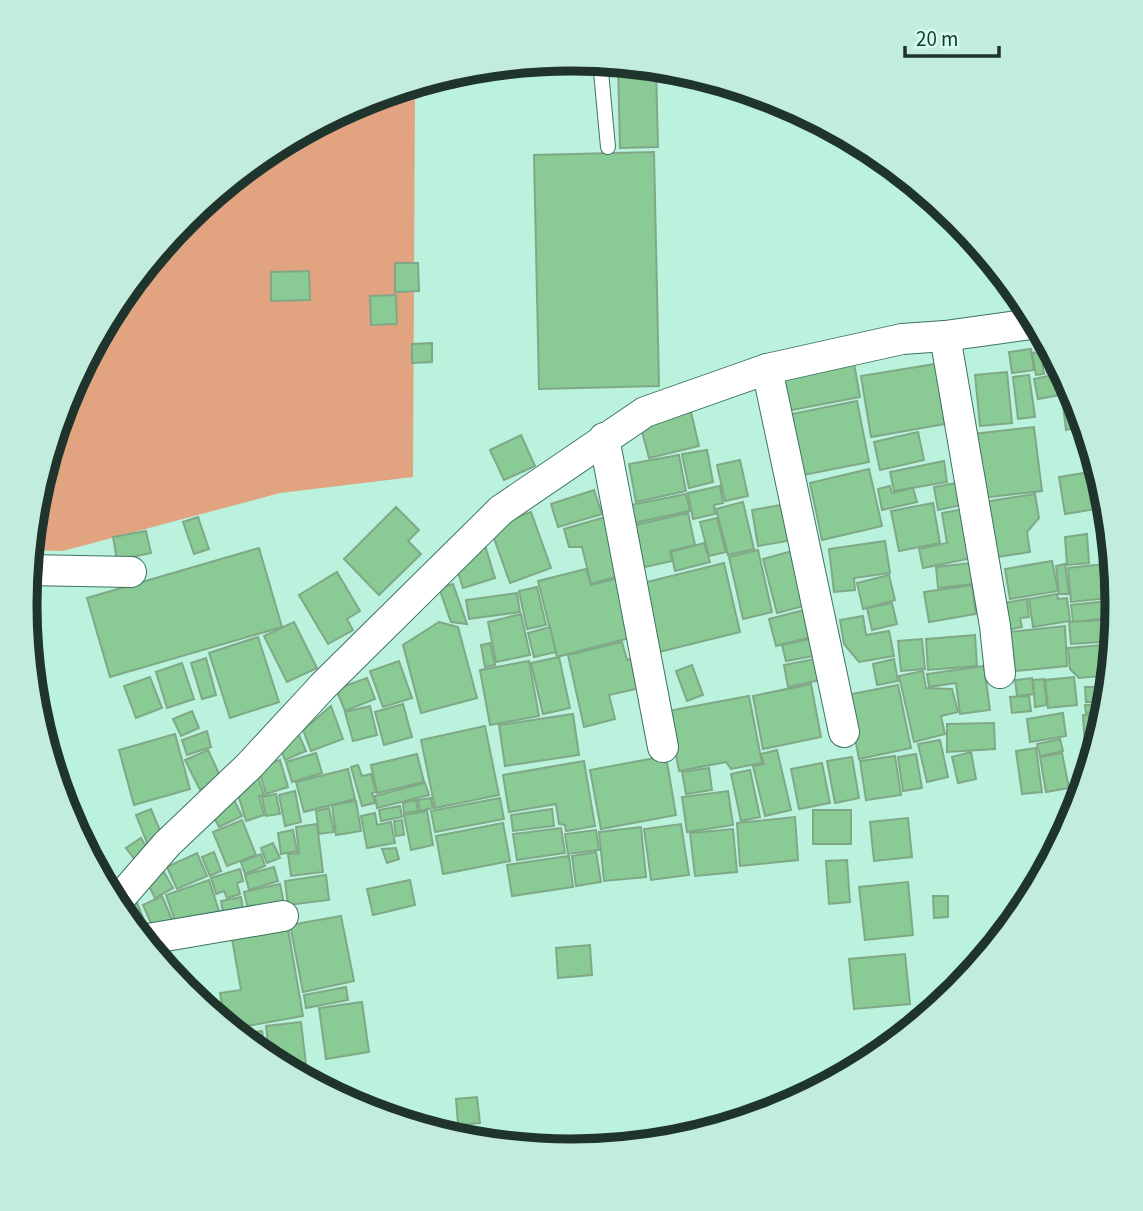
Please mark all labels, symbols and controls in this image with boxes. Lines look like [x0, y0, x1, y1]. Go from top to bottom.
scale bar [905, 14, 1000, 58]
text: 20 m [916, 24, 958, 54]

